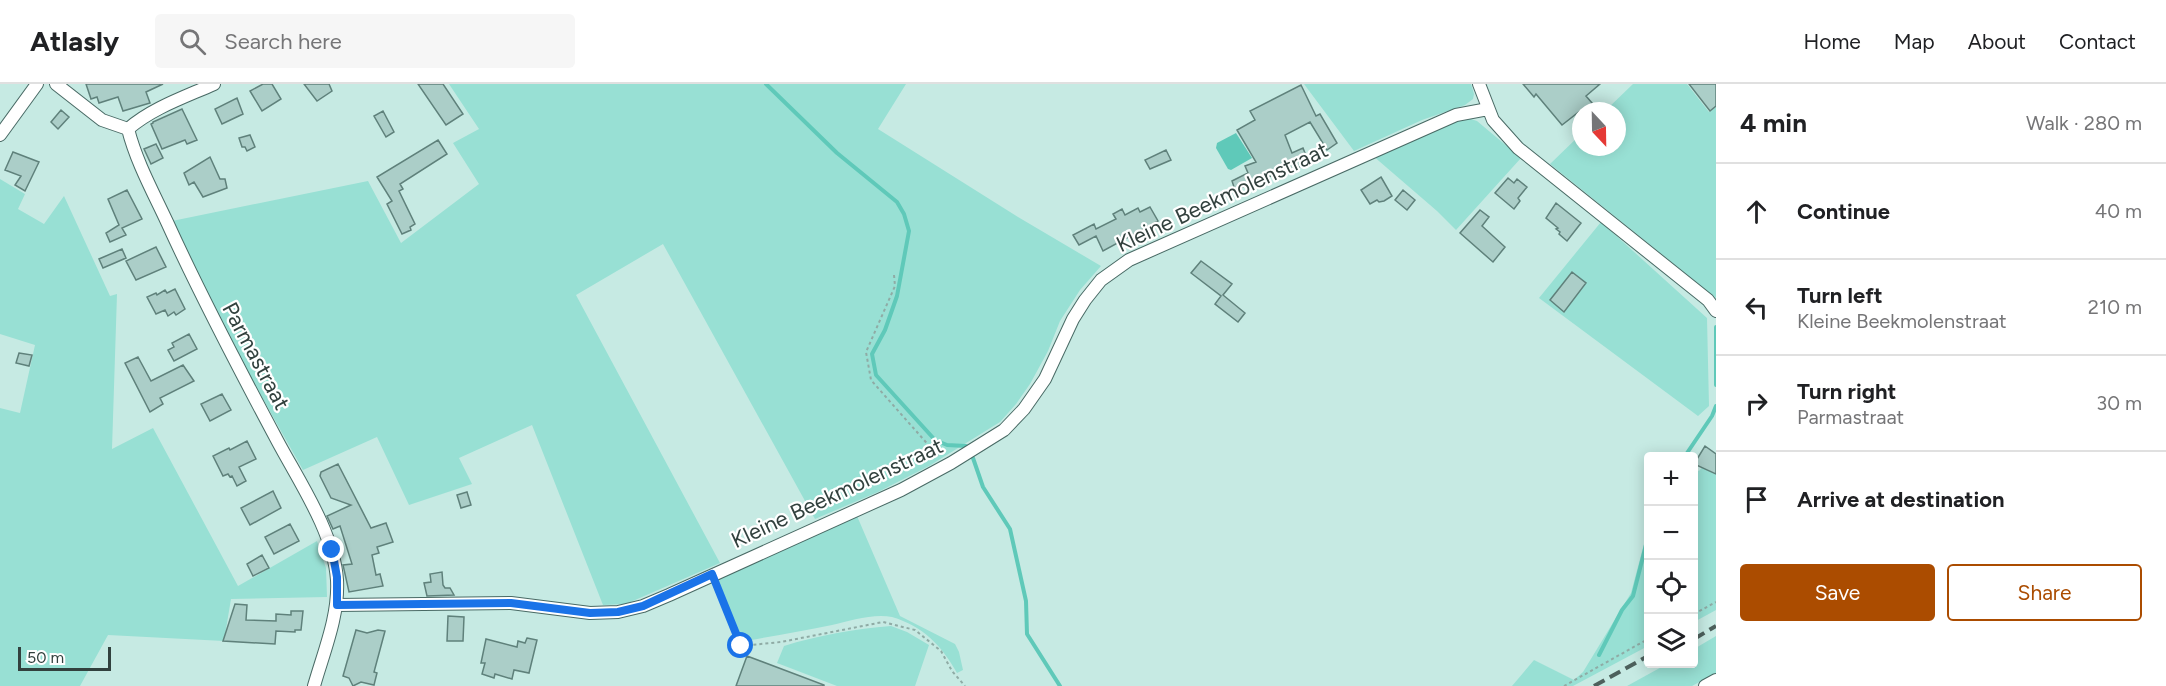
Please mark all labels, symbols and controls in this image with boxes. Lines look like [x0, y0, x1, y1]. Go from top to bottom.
search box [155, 14, 575, 68]
text: Atlasly [30, 24, 119, 58]
icon: search [176, 25, 209, 58]
text: Search here [224, 28, 342, 55]
text: Home [1804, 29, 1861, 54]
text: Map [1894, 29, 1935, 54]
text: About [1968, 29, 2026, 54]
text: Contact [2059, 29, 2136, 54]
north arrow [1572, 102, 1626, 156]
text: 4 min [1740, 107, 1807, 139]
text: Walk · 280 m [2026, 111, 2142, 135]
street label: Kleine Beekmolenstraat [1112, 136, 1332, 258]
icon: ahead [1740, 195, 1773, 228]
text: Continue [1797, 198, 1890, 225]
text: 40 m [2095, 199, 2142, 223]
text: Turn left [1797, 282, 1883, 309]
icon: left [1740, 291, 1773, 324]
text: 210 m [2088, 295, 2142, 319]
street label: Parmastraat [216, 298, 296, 414]
text: Kleine Beekmolenstraat [1797, 309, 2007, 333]
text: Turn right [1797, 378, 1896, 405]
icon: right [1740, 387, 1773, 420]
text: 30 m [2096, 391, 2142, 415]
text: Parmastraat [1797, 405, 1904, 429]
street label: Kleine Beekmolenstraat [727, 432, 947, 554]
map controls [1644, 452, 1698, 668]
button: + [1644, 452, 1698, 506]
icon: arrive [1740, 483, 1773, 516]
text: Arrive at destination [1797, 486, 2005, 513]
button: − [1644, 506, 1698, 560]
route end [318, 536, 344, 562]
button: locate [1644, 560, 1698, 614]
button: Save [1740, 564, 1935, 621]
button: Share [1947, 564, 2142, 621]
button: layers [1644, 614, 1698, 668]
route start [727, 632, 753, 658]
scale bar [18, 644, 111, 672]
text: 50 m [27, 648, 64, 667]

